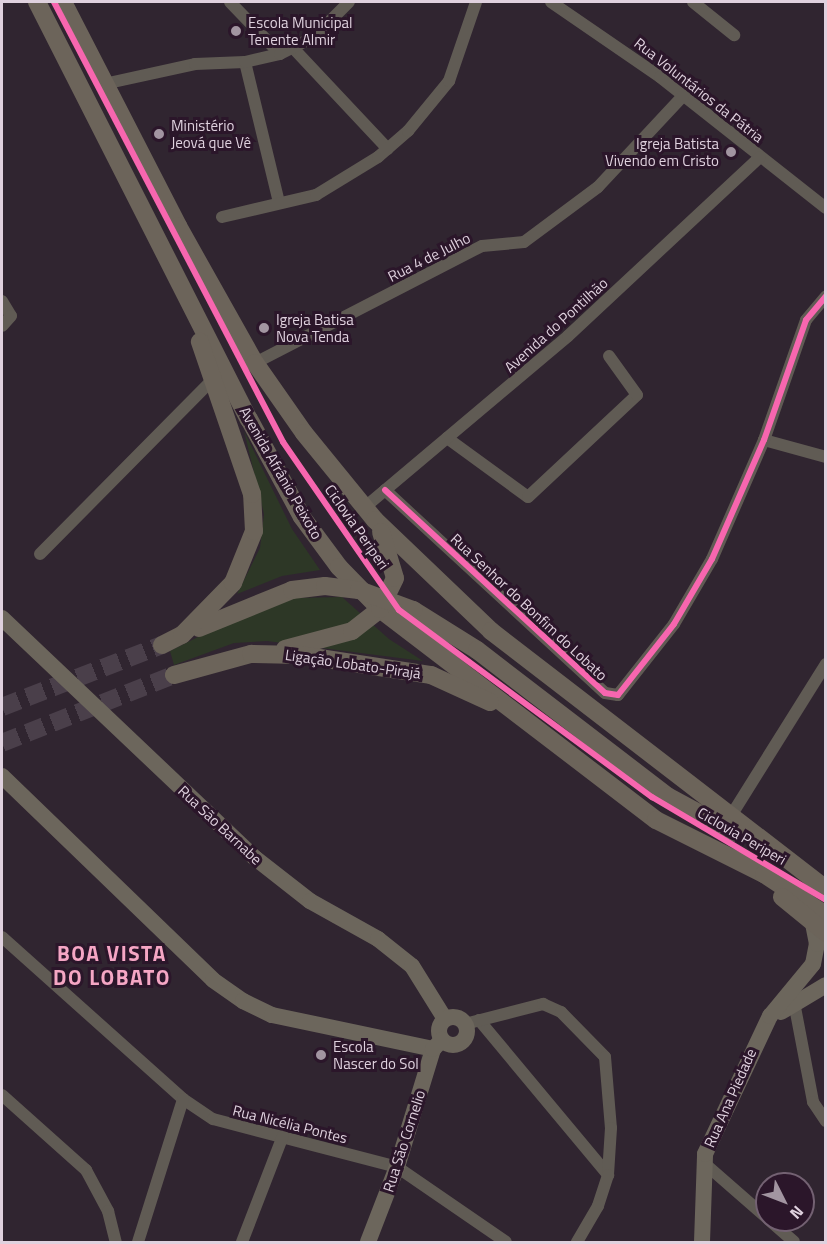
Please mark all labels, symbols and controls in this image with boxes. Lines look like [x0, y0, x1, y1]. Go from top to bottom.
place label: Escola Municipal Tenente Almir [248, 13, 353, 48]
marker: Escola Municipal Tenente Almir [229, 24, 243, 38]
street label: Rua Voluntários da Pátria [631, 34, 767, 146]
place label: Ministério Jeová que Vê [171, 116, 251, 151]
marker: Ministério Jeová que Vê [152, 127, 166, 141]
place label: Igreja Batista Vivendo em Cristo [605, 134, 719, 169]
marker: Igreja Batista Vivendo em Cristo [724, 145, 738, 159]
street label: Rua 4 de Julho [385, 229, 473, 285]
street label: Avenida do Pontilhão [501, 274, 611, 376]
place label: Igreja Batisa Nova Tenda [276, 310, 354, 345]
marker: Igreja Batisa Nova Tenda [257, 321, 271, 335]
street label: Avenida Afrânio Peixoto [236, 404, 326, 542]
street label: Ciclovia Periperi [321, 481, 393, 573]
street label: Rua Senhor do Bonfim do Lobato [447, 530, 611, 684]
street label: Ligação Lobato-Pirajá [284, 646, 422, 682]
street label: Rua São Barnabe [174, 782, 266, 868]
street label: Ciclovia Periperi [694, 803, 790, 869]
district label: BOA VISTA DO LOBATO [53, 940, 171, 990]
place label: Escola Nascer do Sol [333, 1037, 419, 1072]
street label: Rua Ana Piedade [700, 1046, 760, 1150]
marker: Escola Nascer do Sol [314, 1048, 328, 1062]
street label: Rua São Cornelio [379, 1088, 429, 1194]
street label: Rua Nicélia Pontes [231, 1101, 349, 1147]
north arrow [755, 1172, 815, 1232]
text: N [784, 1201, 810, 1225]

